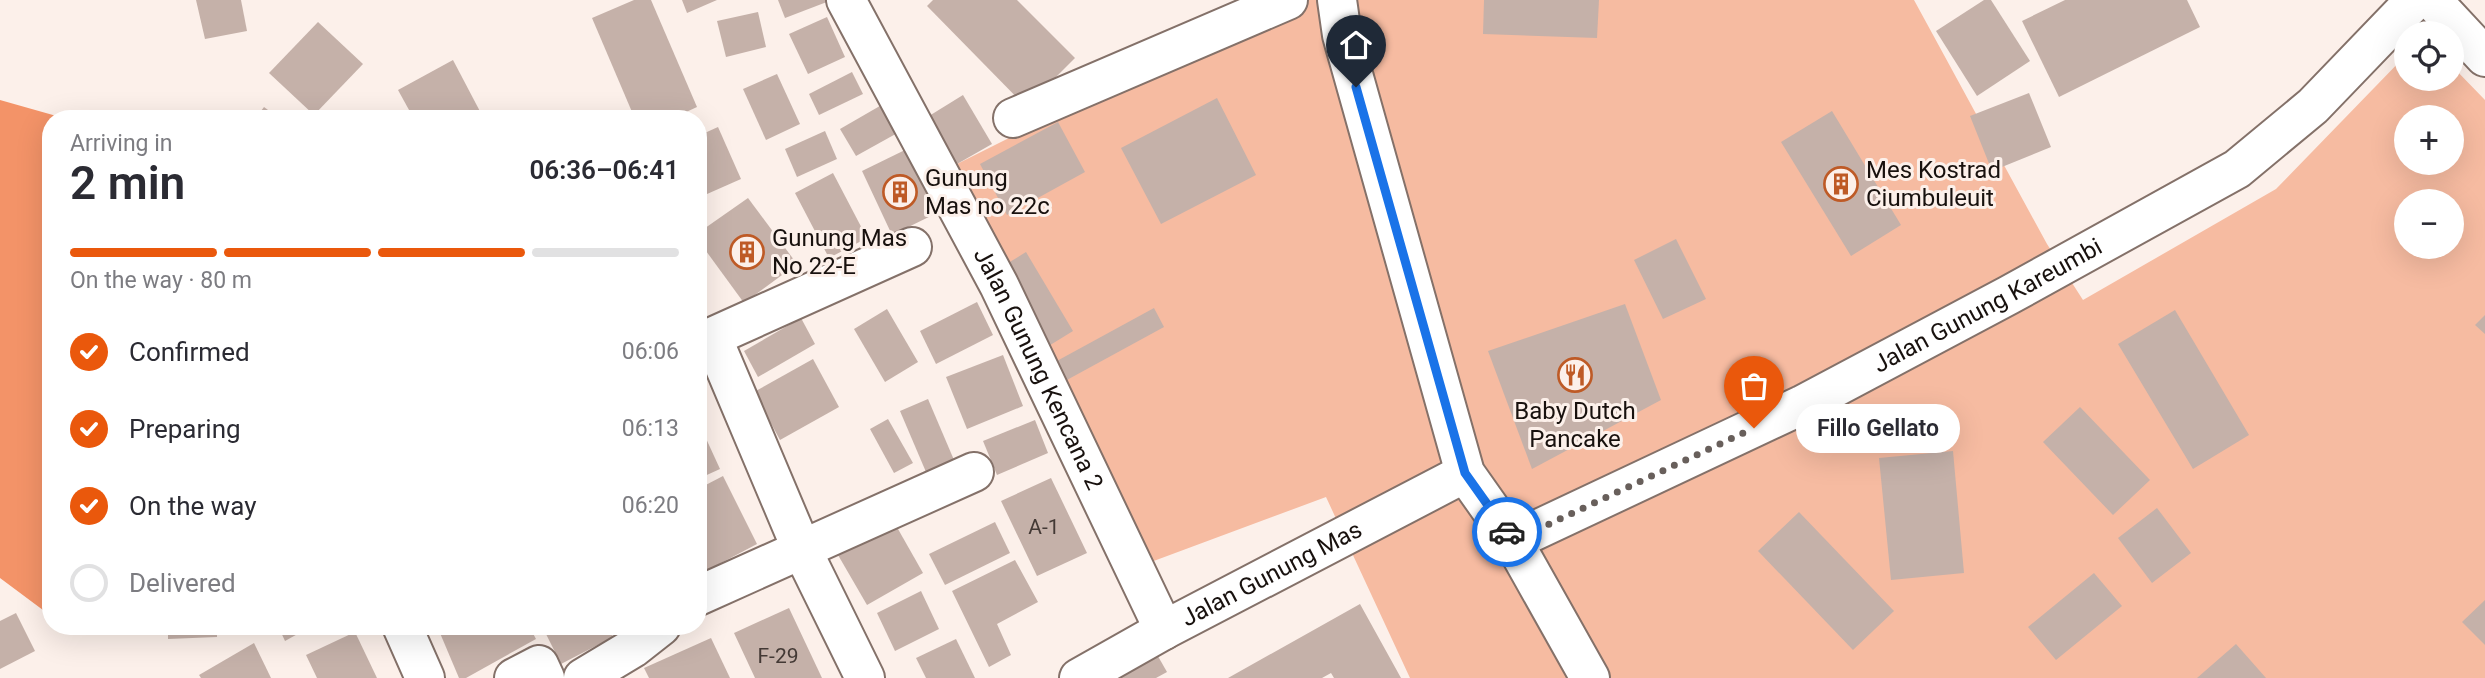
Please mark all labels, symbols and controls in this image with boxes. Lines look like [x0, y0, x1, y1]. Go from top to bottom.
pin [1326, 15, 1386, 87]
map controls [2394, 21, 2464, 259]
button: locate [2394, 21, 2464, 91]
icon: home [1337, 26, 1375, 64]
button: + [2394, 105, 2464, 175]
text: Arriving in [70, 130, 173, 157]
text: 06:36–06:41 [529, 155, 679, 185]
text: 2 min [70, 156, 185, 210]
place label: Mes Kostrad Ciumbuleuit [1866, 156, 2001, 212]
place label: Gunung Mas no 22c [925, 164, 1050, 220]
building icon: Mes Kostrad Ciumbuleuit [1822, 165, 1860, 203]
building icon: Gunung Mas no 22c [881, 173, 919, 211]
button: − [2394, 189, 2464, 259]
place label: Gunung Mas No 22-E [772, 224, 907, 280]
street label: Jalan Gunung Kareumbi [1869, 232, 2107, 379]
building icon: Gunung Mas No 22-E [728, 233, 766, 271]
street label: Jalan Gunung Kencana 2 [968, 243, 1109, 494]
text: On the way · 80 m [70, 267, 252, 294]
icon: check [70, 333, 108, 371]
text: Confirmed [129, 337, 250, 367]
text: 06:06 [622, 338, 679, 365]
restaurant icon: Baby Dutch Pancake [1556, 356, 1594, 394]
pin [1724, 356, 1784, 428]
icon: bag [1735, 367, 1773, 405]
place label: Baby Dutch Pancake [1514, 397, 1636, 453]
callout: Fillo Gellato [1796, 404, 1960, 452]
icon: check [70, 410, 108, 448]
text: Preparing [129, 414, 241, 444]
text: 06:13 [622, 415, 679, 442]
text: Fillo Gellato [1817, 415, 1939, 442]
icon: check [70, 487, 108, 525]
text: On the way [129, 491, 257, 521]
text: 06:20 [622, 492, 679, 519]
courier [1472, 497, 1542, 567]
icon: car [1488, 513, 1526, 551]
house number: A-1 [1028, 515, 1060, 539]
street label: Jalan Gunung Mas [1177, 515, 1367, 632]
text: Delivered [129, 568, 236, 598]
house number: F-29 [757, 644, 799, 668]

